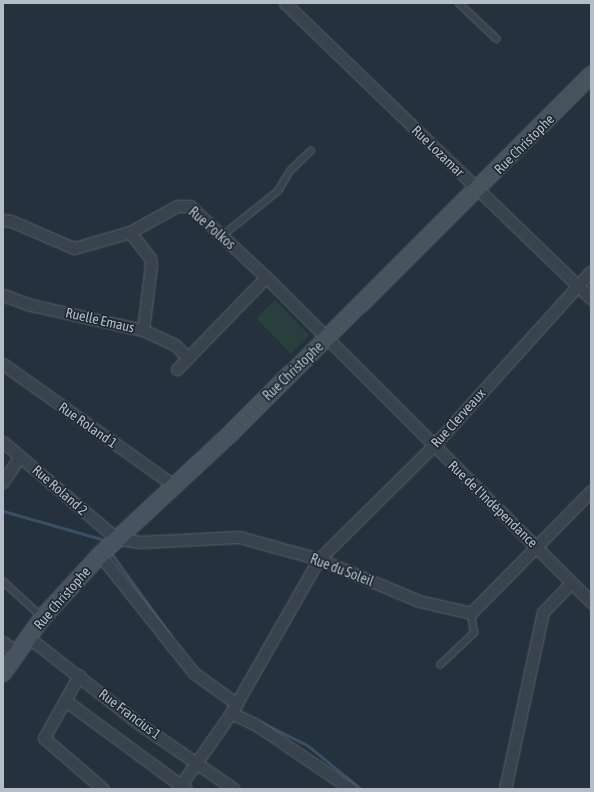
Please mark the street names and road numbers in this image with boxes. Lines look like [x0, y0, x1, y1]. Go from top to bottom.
street label: Rue Christophe [491, 111, 557, 177]
street label: Rue Lozamar [408, 122, 468, 180]
street label: Rue Polkos [185, 203, 239, 253]
street label: Ruelle Emaus [64, 304, 136, 336]
street label: Rue Christophe [259, 338, 327, 404]
street label: Rue Clerveaux [427, 385, 489, 451]
street label: Rue Roland 1 [55, 399, 121, 451]
street label: Rue de l'Indépendance [445, 457, 541, 551]
street label: Rue Roland 2 [29, 461, 91, 519]
street label: Rue du Soleil [308, 550, 376, 590]
street label: Rue Christophe [30, 563, 94, 633]
street label: Rue Francius 1 [96, 685, 164, 743]

